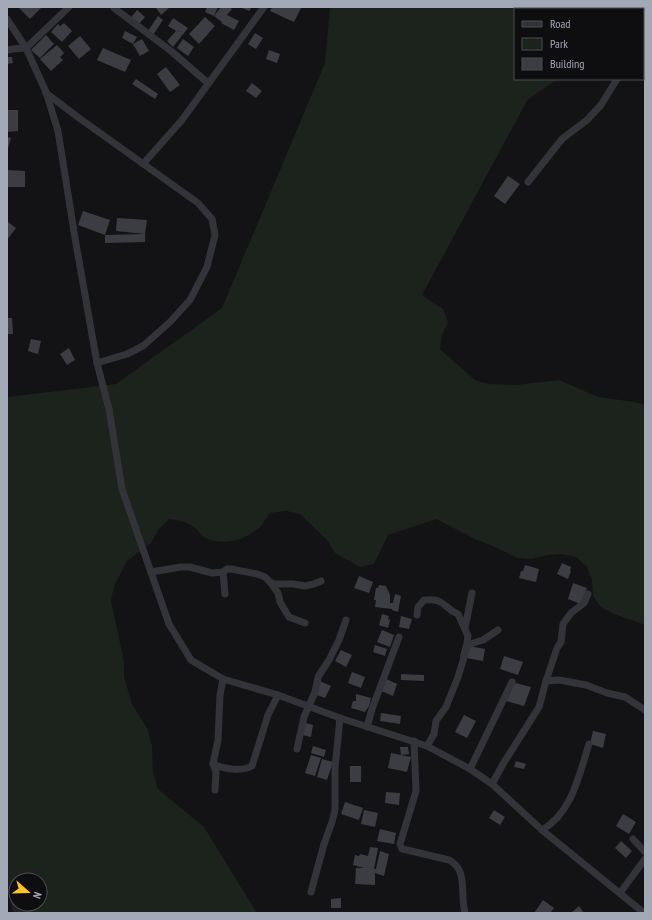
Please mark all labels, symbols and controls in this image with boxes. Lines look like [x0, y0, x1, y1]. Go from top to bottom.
legend [514, 8, 644, 80]
text: Road [550, 16, 570, 31]
text: Park [550, 36, 568, 51]
text: Building [550, 56, 585, 71]
north arrow [8, 872, 48, 912]
text: N [30, 890, 45, 901]

